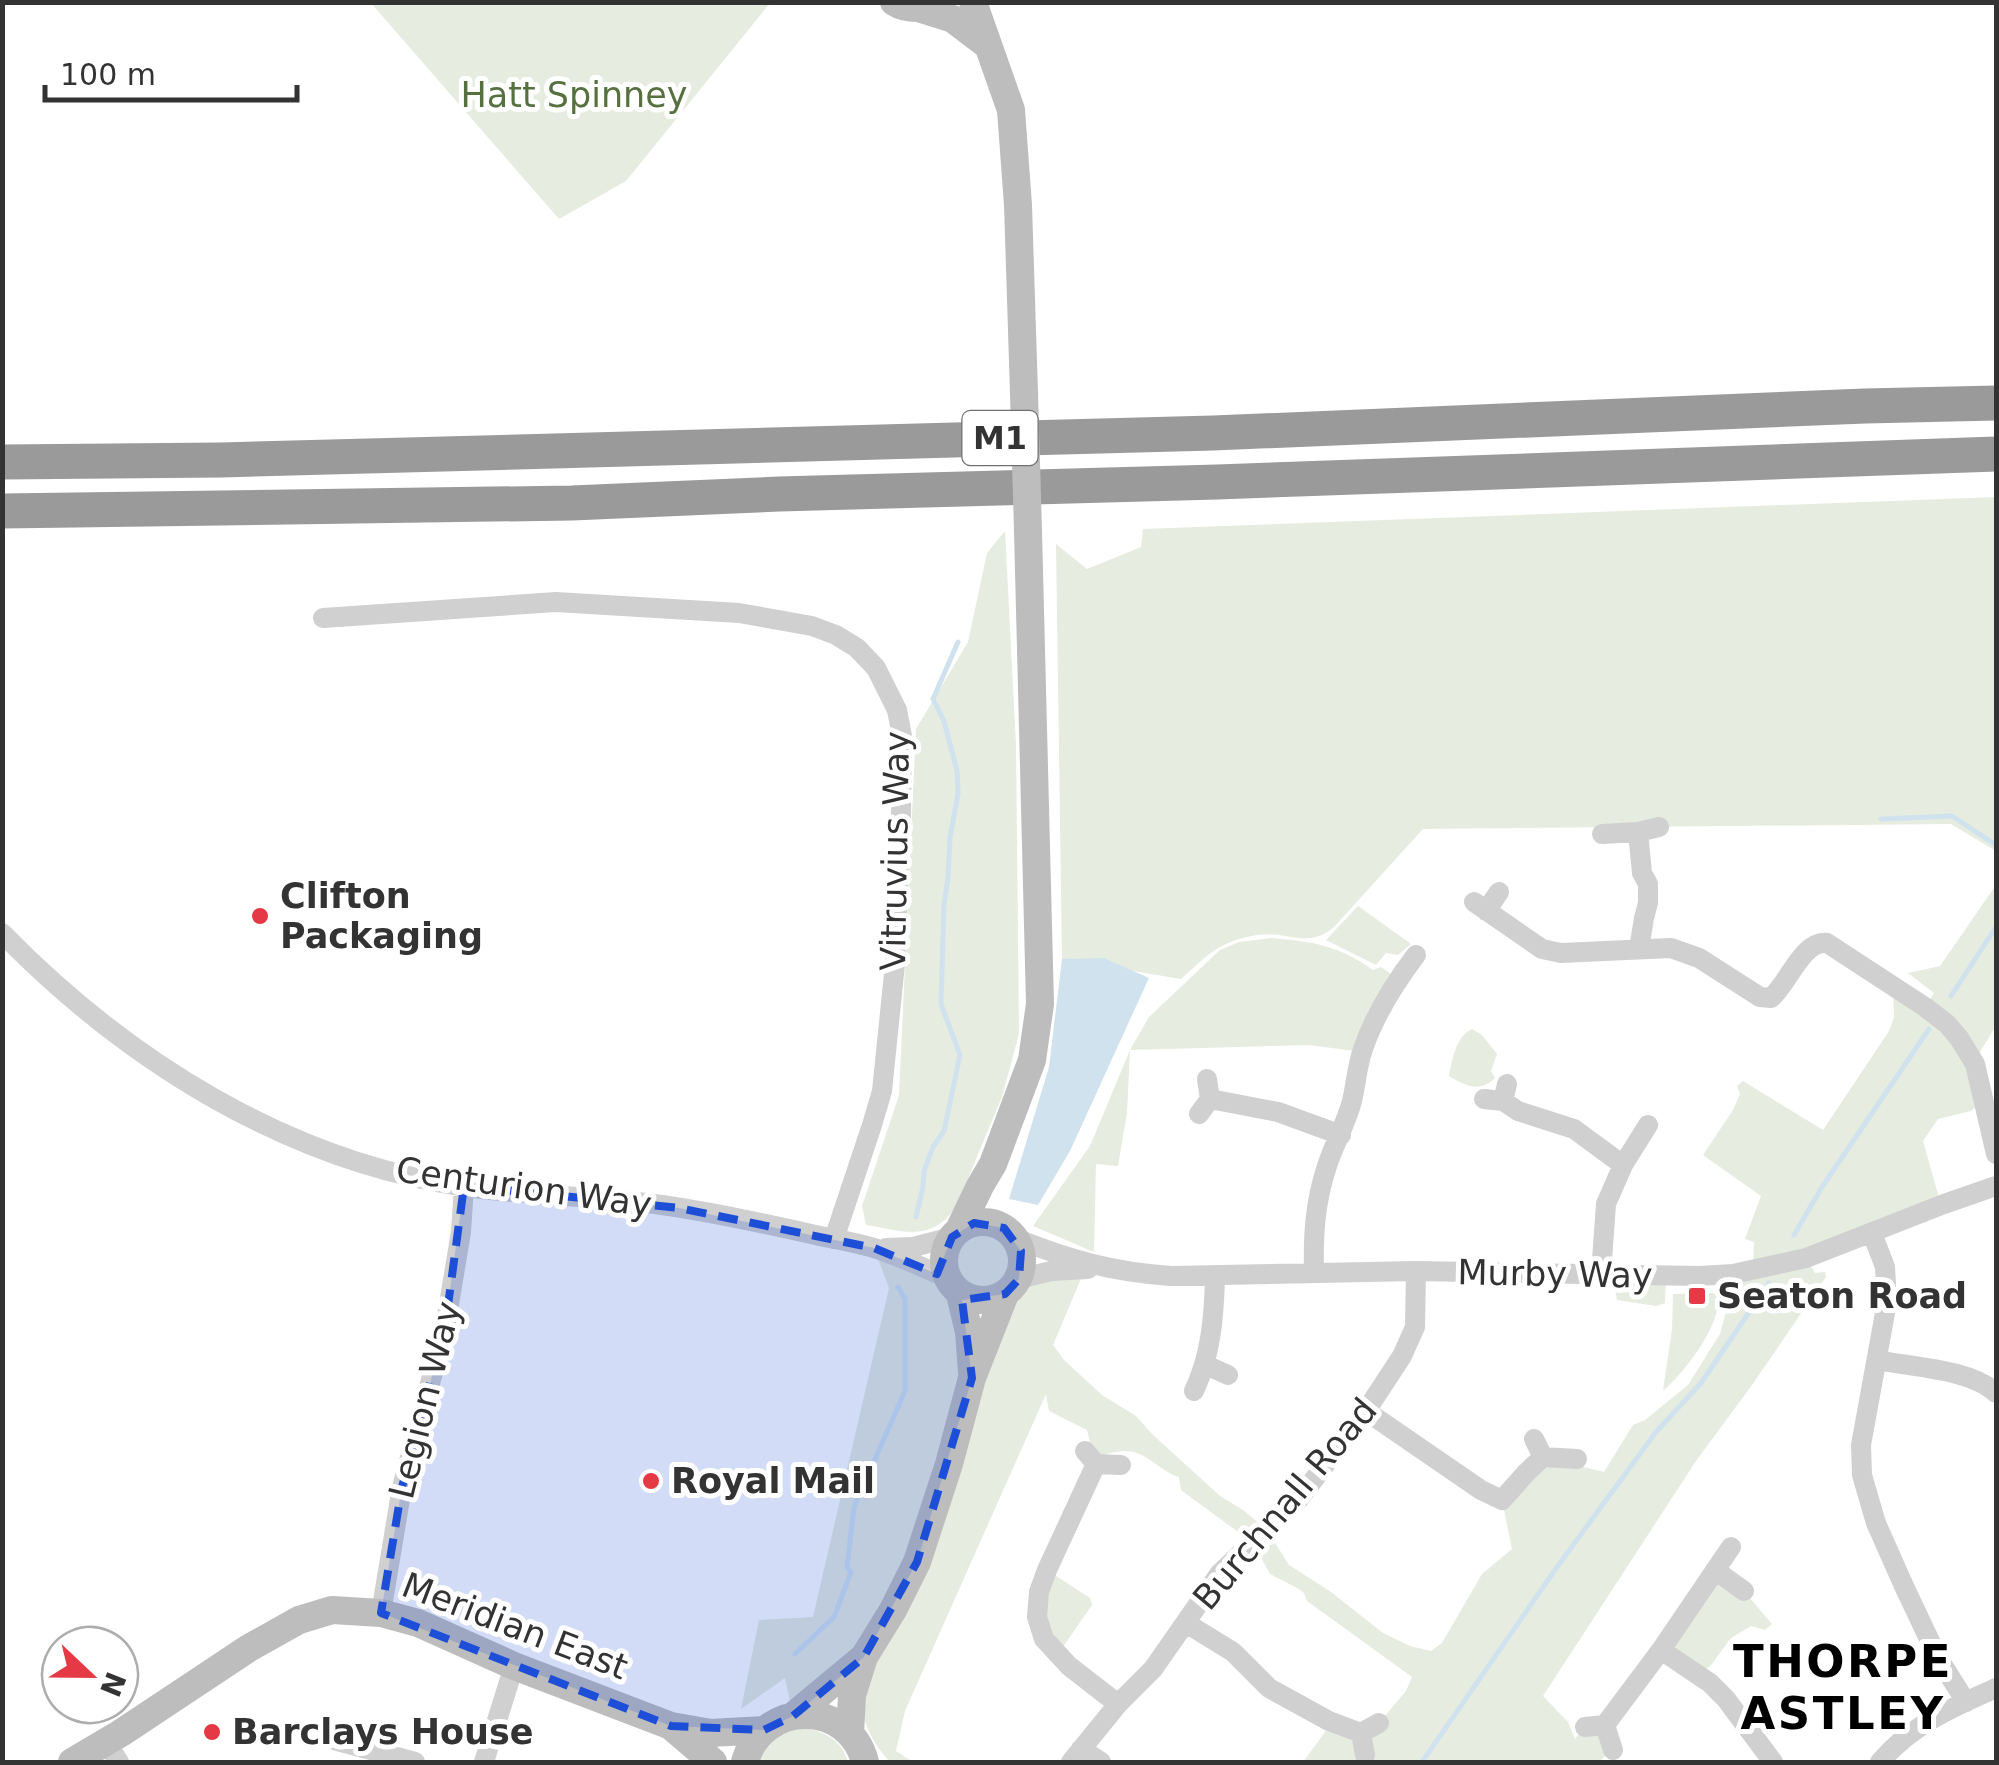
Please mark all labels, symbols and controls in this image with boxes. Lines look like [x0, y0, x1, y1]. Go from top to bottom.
scale bar [45, 40, 298, 102]
text: 100 m [60, 57, 156, 92]
park label: Hatt Spinney [460, 75, 688, 115]
road number: M1 [962, 411, 1038, 465]
street label: Vitruvius Way [873, 731, 917, 971]
place label: Clifton Packaging [280, 876, 483, 956]
marker: Clifton Packaging [249, 905, 271, 927]
street label: Centurion Way [394, 1149, 654, 1225]
street label: Murby Way [1457, 1252, 1653, 1296]
place label: Seaton Road [1717, 1276, 1967, 1316]
marker: Seaton Road [1686, 1285, 1708, 1307]
street label: Legion Way [381, 1297, 469, 1503]
street label: Burchnall Road [1185, 1390, 1385, 1618]
place label: Royal Mail [671, 1461, 875, 1501]
marker: Royal Mail [640, 1470, 662, 1492]
street label: Meridian East [397, 1565, 633, 1687]
north arrow [40, 1625, 140, 1725]
district label: THORPE ASTLEY [1733, 1635, 1953, 1740]
text: N [93, 1667, 132, 1701]
place label: Barclays House [232, 1712, 534, 1752]
marker: Barclays House [201, 1721, 223, 1743]

